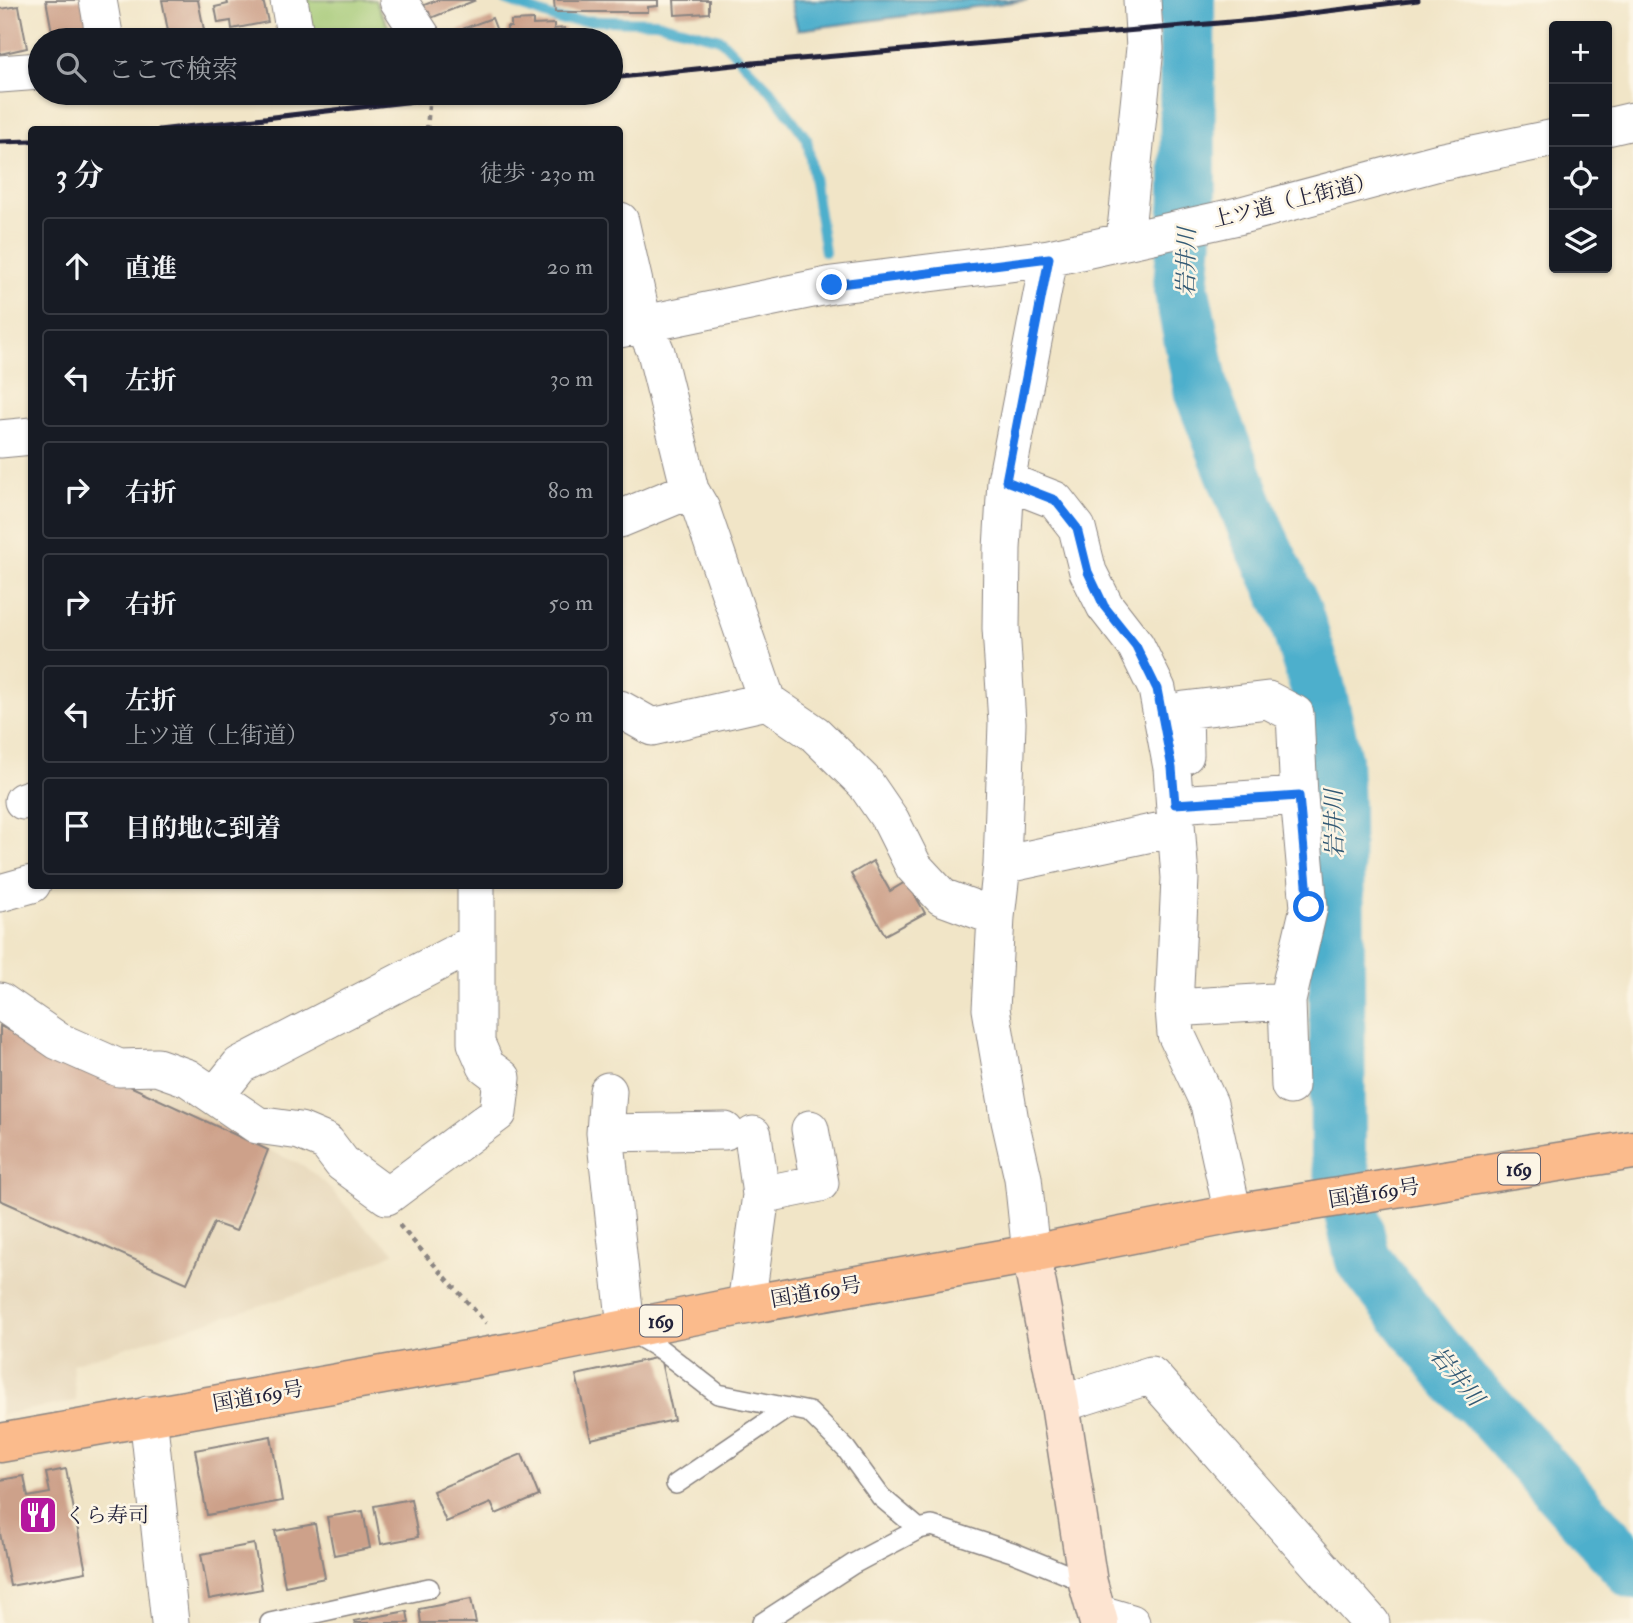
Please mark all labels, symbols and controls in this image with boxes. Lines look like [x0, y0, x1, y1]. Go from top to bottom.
map controls [1549, 21, 1612, 273]
button: + [1549, 21, 1612, 84]
search box [28, 28, 623, 105]
icon: search [52, 48, 90, 86]
text: ここで検索 [108, 54, 238, 86]
button: − [1549, 84, 1612, 147]
button: locate [1549, 147, 1612, 210]
text: 3 分 [56, 157, 104, 194]
text: 徒歩 · 230 m [480, 159, 595, 188]
street label: 上ツ道（上街道） [1209, 167, 1379, 234]
button: layers [1549, 210, 1612, 273]
water label: 岩井川 [1171, 224, 1202, 297]
icon: ahead [58, 247, 96, 285]
text: 20 m [547, 252, 593, 281]
text: 直進 [125, 253, 177, 285]
route end [816, 269, 847, 300]
icon: left [58, 359, 96, 397]
text: 30 m [550, 364, 593, 393]
text: 左折 [125, 365, 177, 397]
icon: right [58, 471, 96, 509]
text: 80 m [548, 476, 593, 505]
text: 右折 [125, 477, 177, 509]
icon: right [58, 583, 96, 621]
text: 50 m [549, 588, 593, 617]
text: 右折 [125, 589, 177, 621]
text: 左折 [125, 685, 177, 717]
icon: left [58, 695, 96, 733]
text: 50 m [549, 700, 593, 729]
text: 上ツ道（上街道） [125, 721, 309, 750]
water label: 岩井川 [1319, 786, 1350, 859]
icon: arrive [58, 807, 96, 845]
text: 目的地に到着 [125, 813, 281, 845]
route start [1293, 891, 1324, 922]
road number: 169 [1498, 1154, 1540, 1184]
street label: 国道169号 [1327, 1173, 1422, 1214]
street label: 国道169号 [769, 1271, 864, 1314]
road number: 169 [640, 1306, 682, 1336]
water label: 岩井川 [1423, 1341, 1492, 1414]
street label: 国道169号 [211, 1375, 306, 1418]
restaurant icon: くら寿司 [17, 1494, 59, 1536]
place label: くら寿司 [65, 1502, 149, 1529]

